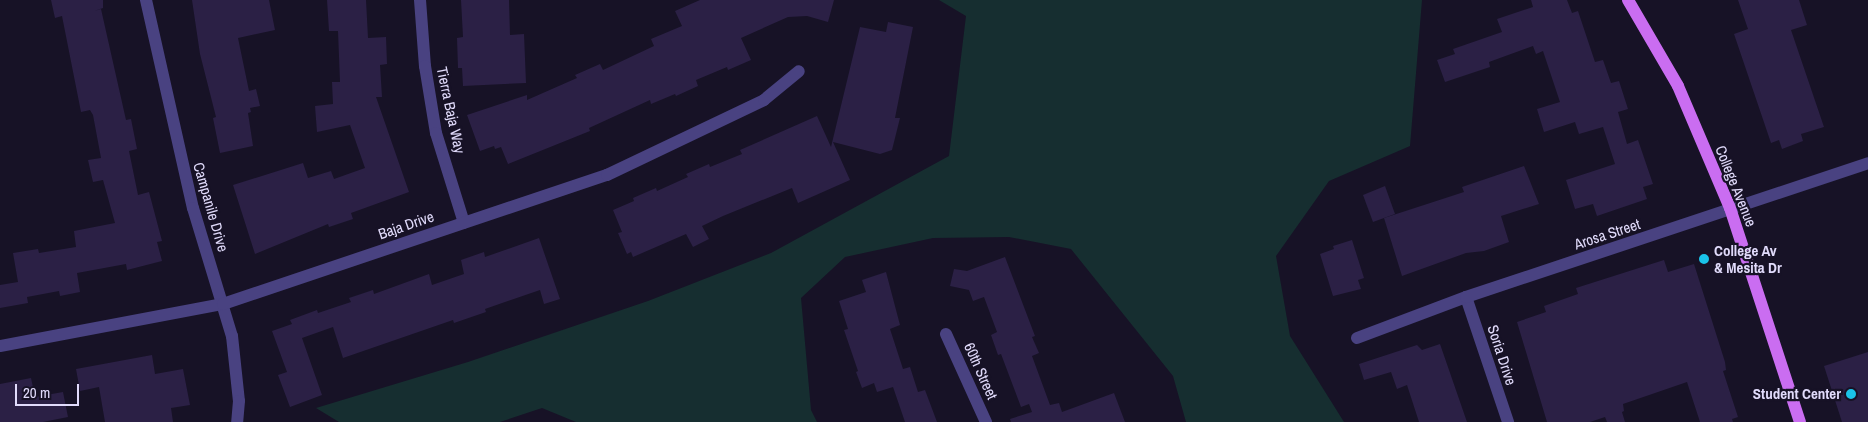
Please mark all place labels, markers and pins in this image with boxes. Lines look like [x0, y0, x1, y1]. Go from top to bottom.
place label: College Av & Mesita Dr [1714, 241, 1782, 276]
marker: College Av & Mesita Dr [1698, 253, 1710, 265]
place label: Student Center [1753, 385, 1841, 403]
marker: Student Center [1845, 388, 1857, 400]

